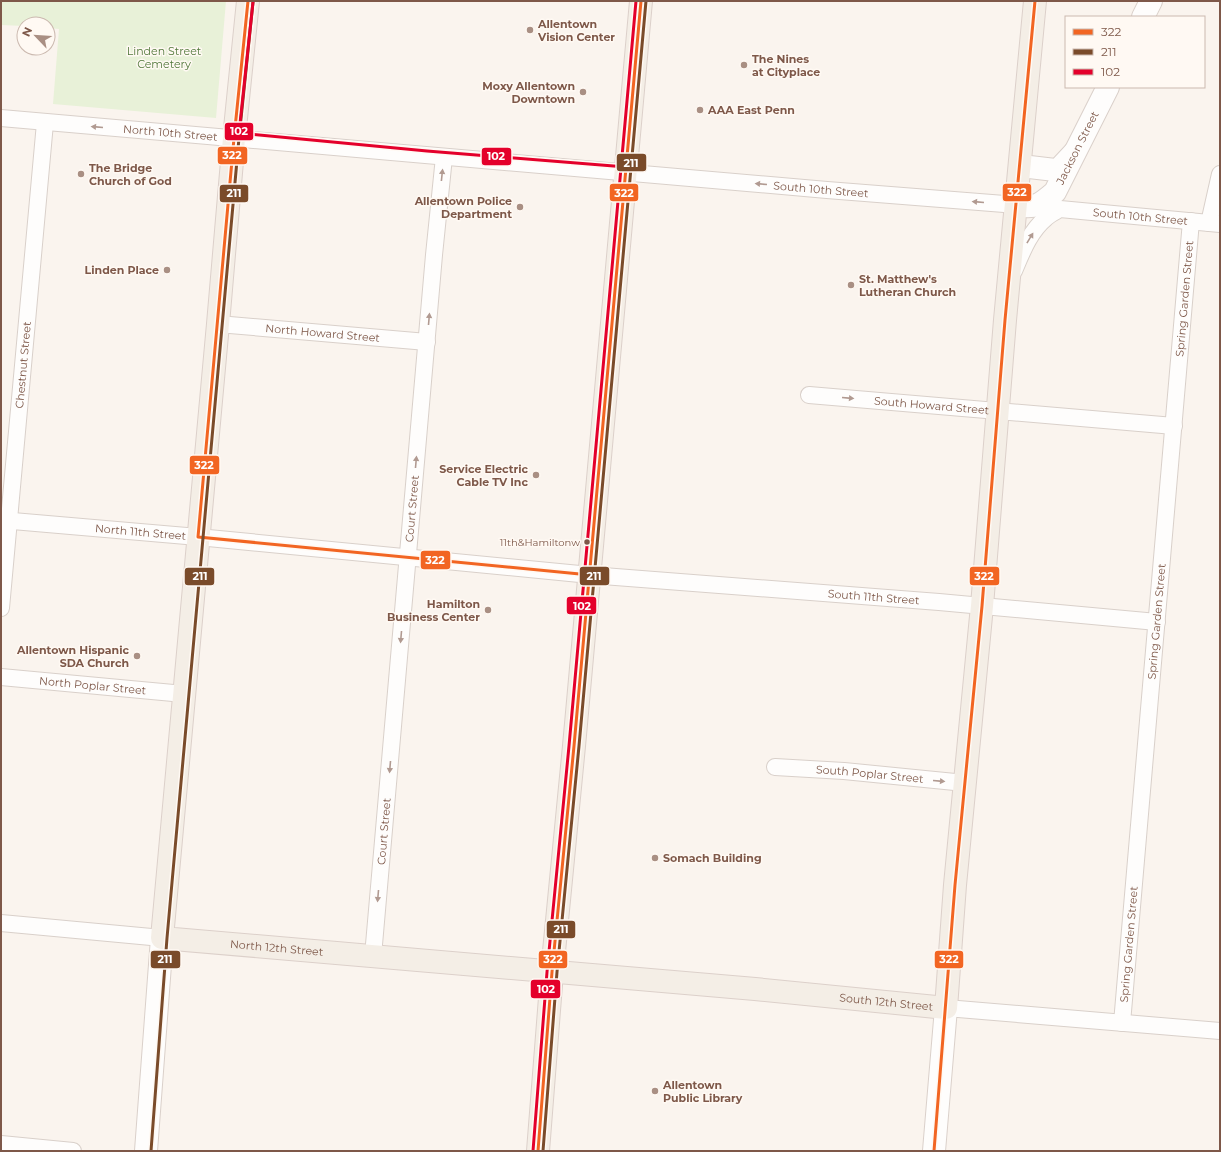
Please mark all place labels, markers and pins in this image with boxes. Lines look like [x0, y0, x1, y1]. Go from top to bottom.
place label: Allentown Vision Center [537, 17, 615, 44]
marker: Allentown Vision Center [525, 25, 535, 35]
place label: The Nines at Cityplace [752, 52, 820, 79]
marker: The Nines at Cityplace [739, 60, 749, 70]
place label: Moxy Allentown Downtown [482, 79, 575, 106]
marker: Moxy Allentown Downtown [578, 87, 588, 97]
place label: AAA East Penn [707, 103, 795, 117]
marker: AAA East Penn [695, 105, 705, 115]
place label: The Bridge Church of God [89, 161, 172, 188]
marker: The Bridge Church of God [76, 169, 86, 179]
place label: Allentown Police Department [414, 194, 512, 221]
marker: Allentown Police Department [515, 202, 525, 212]
place label: Linden Place [85, 263, 159, 277]
marker: Linden Place [162, 265, 172, 275]
place label: St. Matthew's Lutheran Church [859, 272, 956, 299]
marker: St. Matthew's Lutheran Church [846, 280, 856, 290]
place label: Service Electric Cable TV Inc [439, 462, 528, 489]
marker: Service Electric Cable TV Inc [531, 470, 541, 480]
place label: 11th&Hamiltonw [500, 536, 580, 549]
marker: 11th&Hamiltonw [582, 537, 592, 547]
place label: Hamilton Business Center [387, 597, 480, 624]
marker: Hamilton Business Center [483, 605, 493, 615]
place label: Allentown Hispanic SDA Church [16, 643, 129, 670]
marker: Allentown Hispanic SDA Church [132, 651, 142, 661]
place label: Somach Building [663, 851, 762, 865]
marker: Somach Building [650, 853, 660, 863]
place label: Allentown Public Library [662, 1078, 743, 1105]
marker: Allentown Public Library [650, 1086, 660, 1096]

